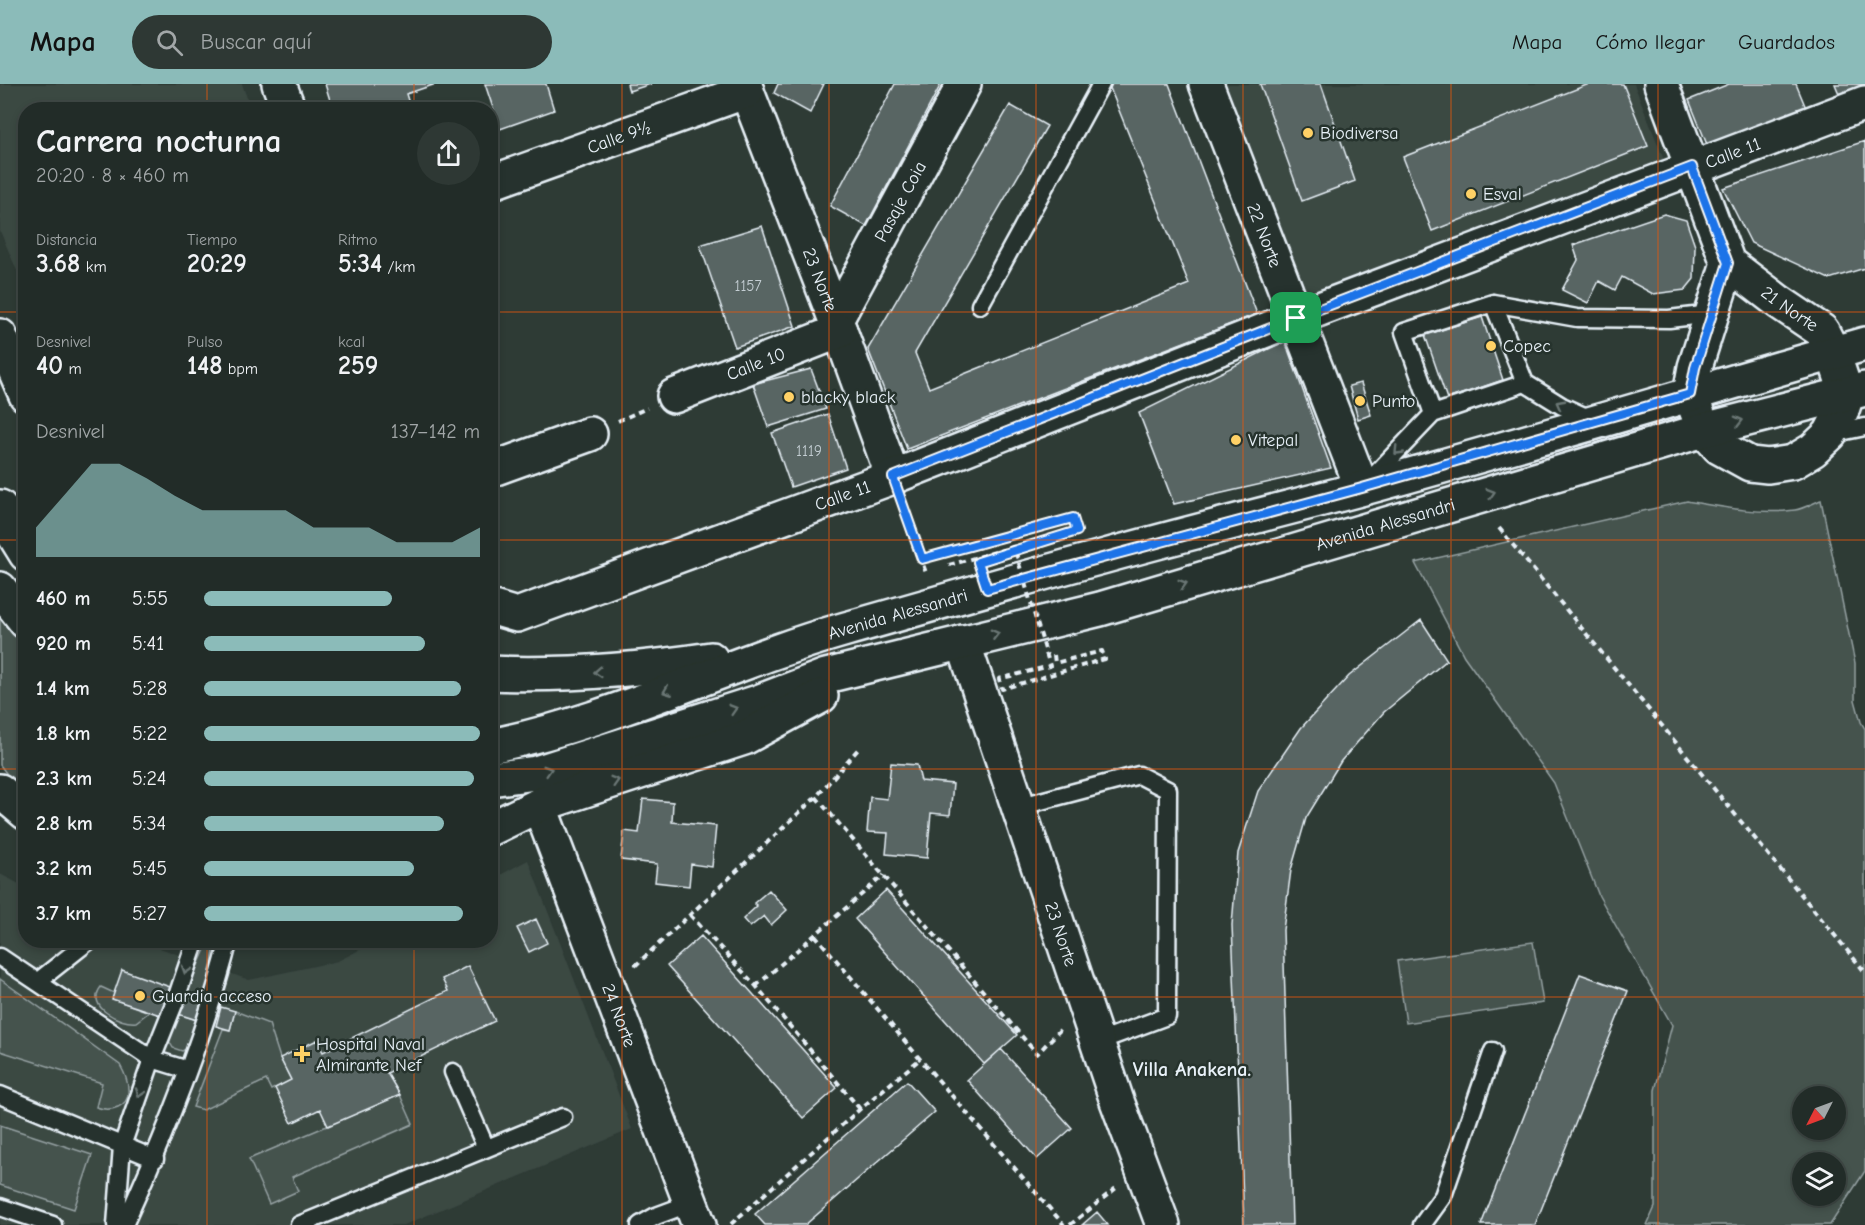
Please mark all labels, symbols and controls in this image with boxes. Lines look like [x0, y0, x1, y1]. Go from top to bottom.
search box [132, 15, 552, 69]
text: Mapa [30, 26, 96, 58]
icon: search [153, 26, 186, 59]
text: Buscar aquí [201, 29, 312, 55]
text: Mapa [1512, 30, 1562, 54]
text: Cómo llegar [1595, 30, 1705, 54]
text: Guardados [1738, 30, 1835, 54]
street label: Calle 9½ [584, 116, 654, 159]
text: Carrera nocturna [36, 122, 282, 160]
button: share [417, 122, 480, 185]
place label: Biodiversa [1320, 123, 1398, 144]
marker: Biodiversa [1301, 126, 1315, 140]
street label: Calle 11 [1702, 133, 1764, 173]
street label: Pasaje Coia [870, 158, 931, 246]
text: 20:20 · 8 × 460 m [36, 164, 189, 187]
place label: Esval [1483, 184, 1522, 205]
marker: Esval [1464, 187, 1478, 201]
street label: 22 Norte [1242, 200, 1286, 270]
text: Distancia [36, 231, 97, 249]
text: Tiempo [187, 231, 237, 249]
text: Ritmo [338, 231, 377, 249]
street label: 23 Norte [798, 245, 841, 315]
text: 3.68 [36, 249, 80, 279]
text: 20:29 [187, 249, 247, 279]
text: 5:34 [338, 249, 382, 279]
text: km [80, 258, 107, 276]
text: /km [382, 258, 416, 276]
house number: 1157 [734, 277, 762, 295]
street label: 21 Norte [1757, 282, 1822, 336]
pin [1270, 292, 1321, 343]
icon: arrive [1279, 301, 1312, 334]
text: Desnivel [36, 333, 91, 351]
text: Pulso [187, 333, 223, 351]
text: kcal [338, 333, 365, 351]
place label: Copec [1503, 336, 1551, 357]
marker: Copec [1484, 339, 1498, 353]
street label: Calle 10 [724, 343, 789, 385]
text: 40 [36, 351, 63, 381]
text: 148 [187, 351, 222, 381]
text: 259 [338, 351, 378, 381]
text: m [63, 360, 82, 378]
text: bpm [222, 360, 258, 378]
place label: blacky black [801, 387, 896, 408]
marker: blacky black [782, 390, 796, 404]
place label: Punto [1372, 391, 1415, 412]
marker: Punto [1353, 394, 1367, 408]
one-way arrow [1556, 400, 1566, 411]
one-way arrow [1734, 416, 1744, 429]
text: Desnivel [36, 420, 105, 443]
text: 137–142 m [391, 420, 480, 443]
place label: Vitepal [1248, 430, 1298, 451]
marker: Vitepal [1229, 433, 1243, 447]
house number: 1119 [796, 442, 822, 460]
one-way arrow [1394, 444, 1405, 455]
street label: Calle 11 [812, 476, 873, 516]
one-way arrow [1485, 488, 1496, 500]
street label: Avenida Alessandri [1313, 494, 1458, 555]
one-way arrow [1177, 579, 1188, 591]
street label: Avenida Alessandri [826, 585, 970, 645]
text: 460 m [36, 587, 90, 610]
text: 5:55 [132, 587, 168, 610]
one-way arrow [990, 629, 1000, 642]
text: 920 m [36, 632, 91, 655]
text: 5:41 [132, 632, 164, 655]
one-way arrow [593, 665, 602, 678]
text: 1.4 km [36, 677, 90, 700]
text: 5:28 [132, 677, 167, 700]
one-way arrow [662, 684, 673, 696]
one-way arrow [727, 704, 738, 716]
text: 1.8 km [36, 722, 91, 745]
text: 5:22 [132, 722, 167, 745]
one-way arrow [542, 764, 553, 777]
text: 2.3 km [36, 767, 92, 790]
text: 5:24 [132, 767, 167, 790]
one-way arrow [609, 776, 620, 788]
text: 2.8 km [36, 812, 93, 835]
text: 5:34 [132, 812, 166, 835]
text: 3.2 km [36, 857, 92, 880]
text: 5:45 [132, 857, 167, 880]
street label: 23 Norte [1040, 899, 1081, 969]
text: 3.7 km [36, 902, 91, 925]
text: 5:27 [132, 902, 166, 925]
one-way arrow [180, 964, 193, 975]
street label: 24 Norte [597, 981, 640, 1050]
place label: Guardia acceso [152, 986, 272, 1007]
marker: Guardia acceso [133, 989, 147, 1003]
place label: Hospital Naval Almirante Nef [316, 1034, 425, 1076]
marker: Hospital Naval Almirante Nef [293, 1045, 311, 1063]
district label: Villa Anakena. [1133, 1058, 1251, 1081]
north arrow [1792, 1086, 1846, 1140]
map controls [1792, 1086, 1846, 1206]
one-way arrow [135, 1087, 147, 1098]
button: layers [1792, 1152, 1846, 1206]

